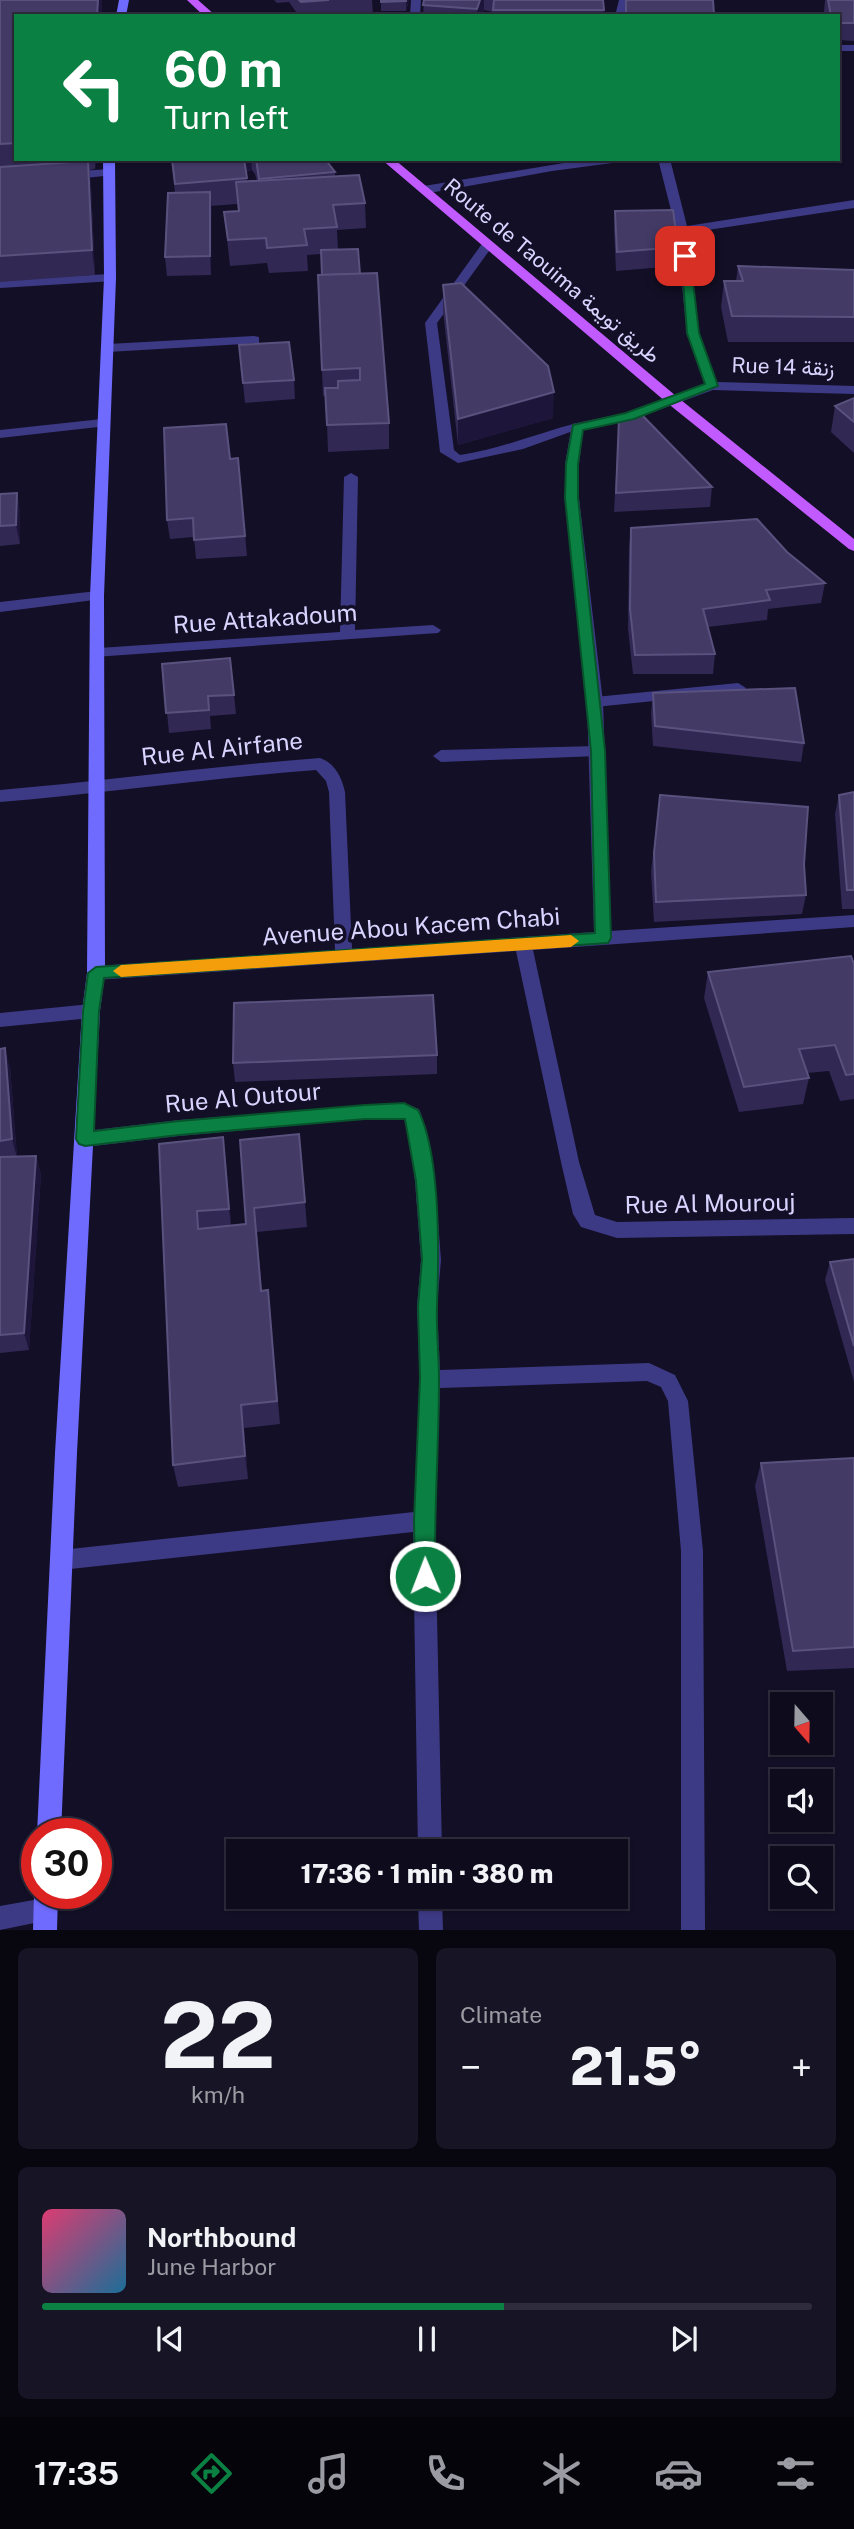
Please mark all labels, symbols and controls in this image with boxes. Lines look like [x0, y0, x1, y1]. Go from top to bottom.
text: 60 m [164, 40, 283, 98]
icon: left [49, 42, 140, 133]
text: Turn left [164, 99, 289, 136]
street label: Route de Taouima طريق تويمة [439, 173, 665, 369]
pin [655, 226, 715, 286]
icon: arrive [666, 237, 704, 275]
street label: Rue 14 زنقة [731, 352, 835, 382]
street label: Rue Attakadoum [172, 598, 358, 638]
street label: Rue Al Airfane [140, 726, 304, 770]
street label: Avenue Abou Kacem Chabi [261, 902, 561, 950]
street label: Rue Al Outour [164, 1076, 322, 1118]
street label: Rue Al Mourouj [624, 1188, 796, 1218]
position arrow [388, 1539, 462, 1613]
north arrow [770, 1692, 833, 1755]
map controls [770, 1692, 833, 1909]
button: sound [770, 1769, 833, 1832]
speed limit sign: 30 [21, 1818, 112, 1909]
button: search [770, 1846, 833, 1909]
text: 17:36 · 1 min · 380 m [301, 1858, 553, 1889]
text: 22 [160, 1982, 276, 2088]
text: Climate [460, 2001, 542, 2028]
text: 21.5° [570, 2036, 702, 2097]
text: − [460, 2045, 481, 2090]
text: + [791, 2045, 812, 2090]
text: km/h [191, 2081, 245, 2108]
text: Northbound [147, 2222, 296, 2253]
text: June Harbor [147, 2253, 276, 2280]
icon: previous [151, 2320, 189, 2358]
icon: pause [408, 2320, 446, 2358]
icon: next [665, 2320, 703, 2358]
icon: directions [187, 2449, 236, 2498]
icon: music [304, 2449, 353, 2498]
icon: phone [421, 2449, 470, 2498]
icon: climate [537, 2449, 586, 2498]
icon: car [654, 2449, 703, 2498]
icon: filters [771, 2449, 820, 2498]
text: 17:35 [34, 2455, 119, 2492]

